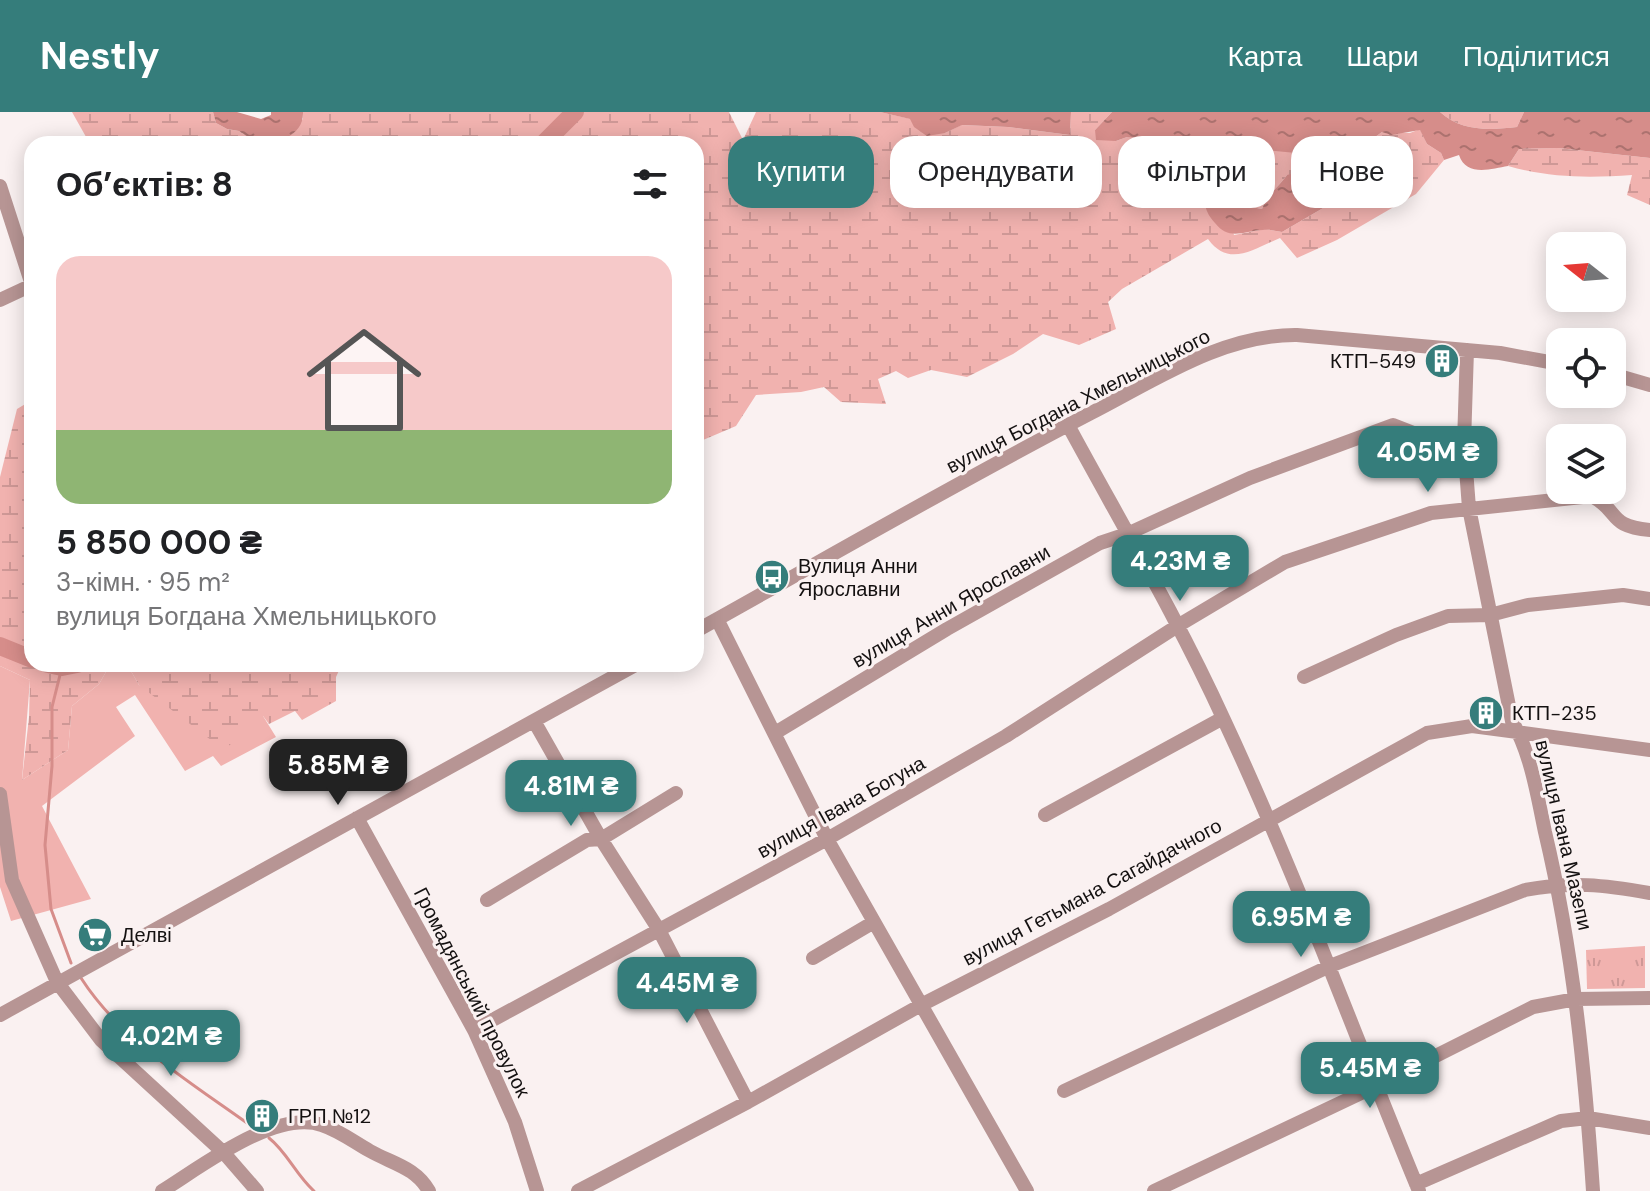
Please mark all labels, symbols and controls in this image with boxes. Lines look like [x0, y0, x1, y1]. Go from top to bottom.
text: Nestly [40, 31, 160, 81]
text: Карта [1227, 38, 1302, 75]
text: Шари [1346, 38, 1419, 75]
text: Поділитися [1463, 38, 1610, 75]
chip: Купити [728, 136, 874, 208]
chip: Орендувати [890, 136, 1102, 208]
chip: Фільтри [1118, 136, 1275, 208]
chip: Нове [1291, 136, 1413, 208]
text: Об’єктів: 8 [56, 162, 233, 207]
icon: filters [628, 162, 672, 206]
north arrow [1546, 232, 1626, 312]
map controls [1546, 232, 1626, 504]
icon: home [292, 308, 436, 452]
street label: вулиця Богдана Хмельницького [942, 323, 1214, 479]
button: locate [1546, 328, 1626, 408]
building icon: КТП-549 [1423, 342, 1461, 380]
place label: КТП-549 [1330, 348, 1416, 374]
button: layers [1546, 424, 1626, 504]
pin: 4.05M ₴ [1354, 426, 1502, 494]
text: 4.05M ₴ [1376, 435, 1480, 469]
text: 5 850 000 ₴ [56, 520, 262, 565]
pin: 4.23M ₴ [1106, 535, 1254, 603]
street label: вулиця Анни Ярославни [847, 539, 1055, 673]
text: 4.23M ₴ [1130, 544, 1230, 578]
place label: Вулиця Анни Ярославни [798, 553, 918, 602]
bus stop icon: Вулиця Анни Ярославни [753, 558, 791, 596]
text: 3-кімн. · 95 m² [56, 565, 230, 599]
text: вулиця Богдана Хмельницького [56, 599, 437, 633]
building icon: КТП-235 [1467, 694, 1505, 732]
place label: КТП-235 [1512, 700, 1597, 726]
street label: вулиця Івана Мазепи [1529, 737, 1599, 933]
pin: 5.85M ₴ [264, 739, 412, 807]
text: 5.85M ₴ [287, 748, 389, 782]
street label: вулиця Івана Богуна [752, 750, 930, 864]
pin: 4.81M ₴ [497, 760, 645, 828]
text: 4.81M ₴ [523, 769, 619, 803]
street label: вулиця Гетьмана Сагайдачного [958, 812, 1226, 972]
street label: Громадянський провулок [408, 883, 536, 1101]
pin: 6.95M ₴ [1227, 891, 1375, 959]
text: 6.95M ₴ [1251, 900, 1351, 934]
supermarket icon: Делві [76, 916, 114, 954]
place label: Делві [121, 922, 172, 948]
pin: 4.45M ₴ [613, 957, 761, 1025]
text: 4.45M ₴ [635, 966, 739, 1000]
pin: 4.02M ₴ [97, 1010, 245, 1078]
text: 4.02M ₴ [120, 1019, 222, 1053]
pin: 5.45M ₴ [1296, 1042, 1444, 1110]
text: 5.45M ₴ [1319, 1051, 1421, 1085]
building icon: ГРП №12 [243, 1097, 281, 1135]
place label: ГРП №12 [288, 1103, 371, 1129]

